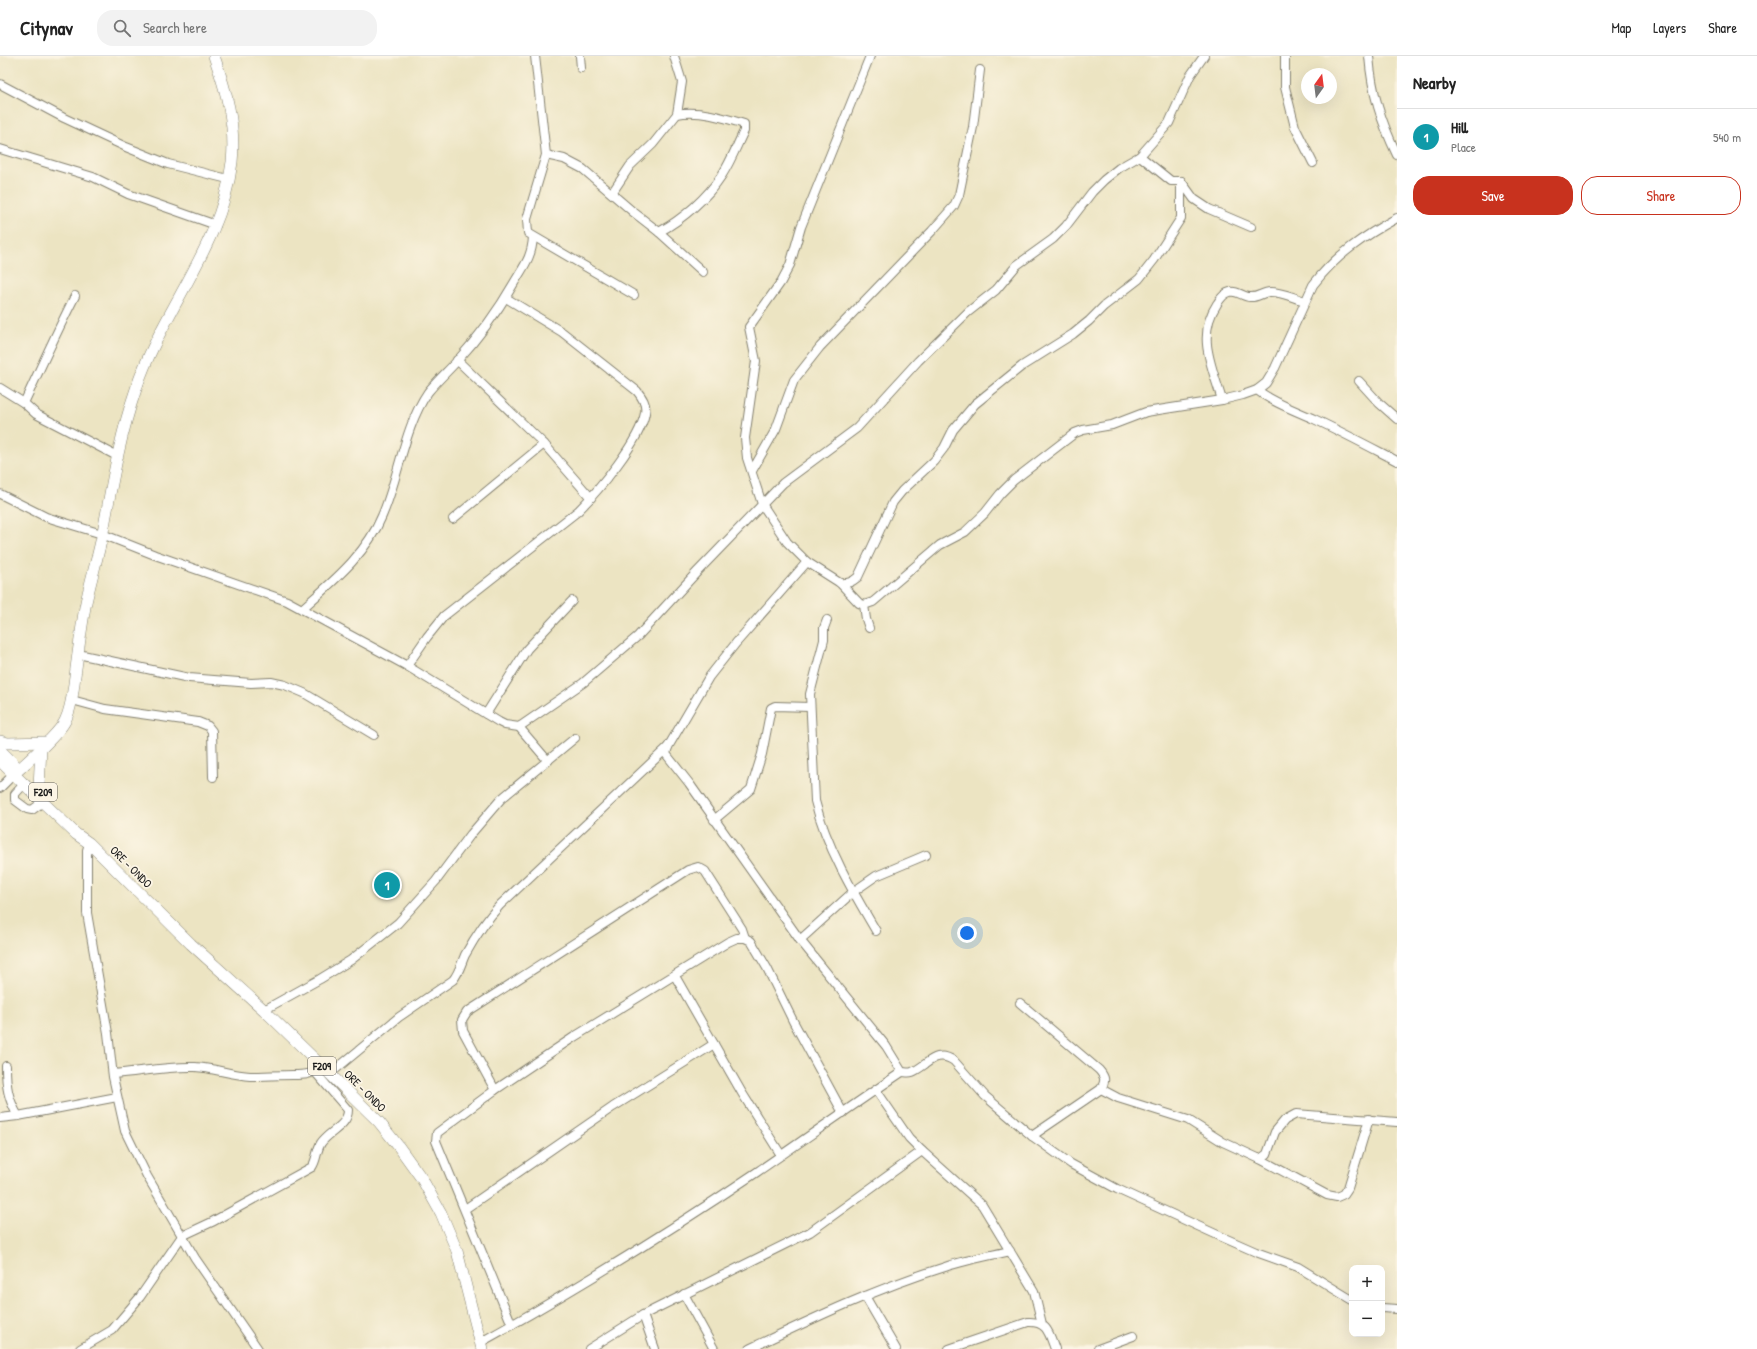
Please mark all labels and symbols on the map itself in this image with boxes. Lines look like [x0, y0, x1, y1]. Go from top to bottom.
north arrow [1301, 68, 1337, 104]
road number: F209 [29, 783, 57, 801]
street label: ORE - ONDO [107, 842, 156, 892]
pin: 1 [374, 870, 400, 900]
your location [957, 923, 977, 943]
road number: F209 [308, 1057, 336, 1075]
street label: ORE - ONDO [341, 1066, 390, 1116]

